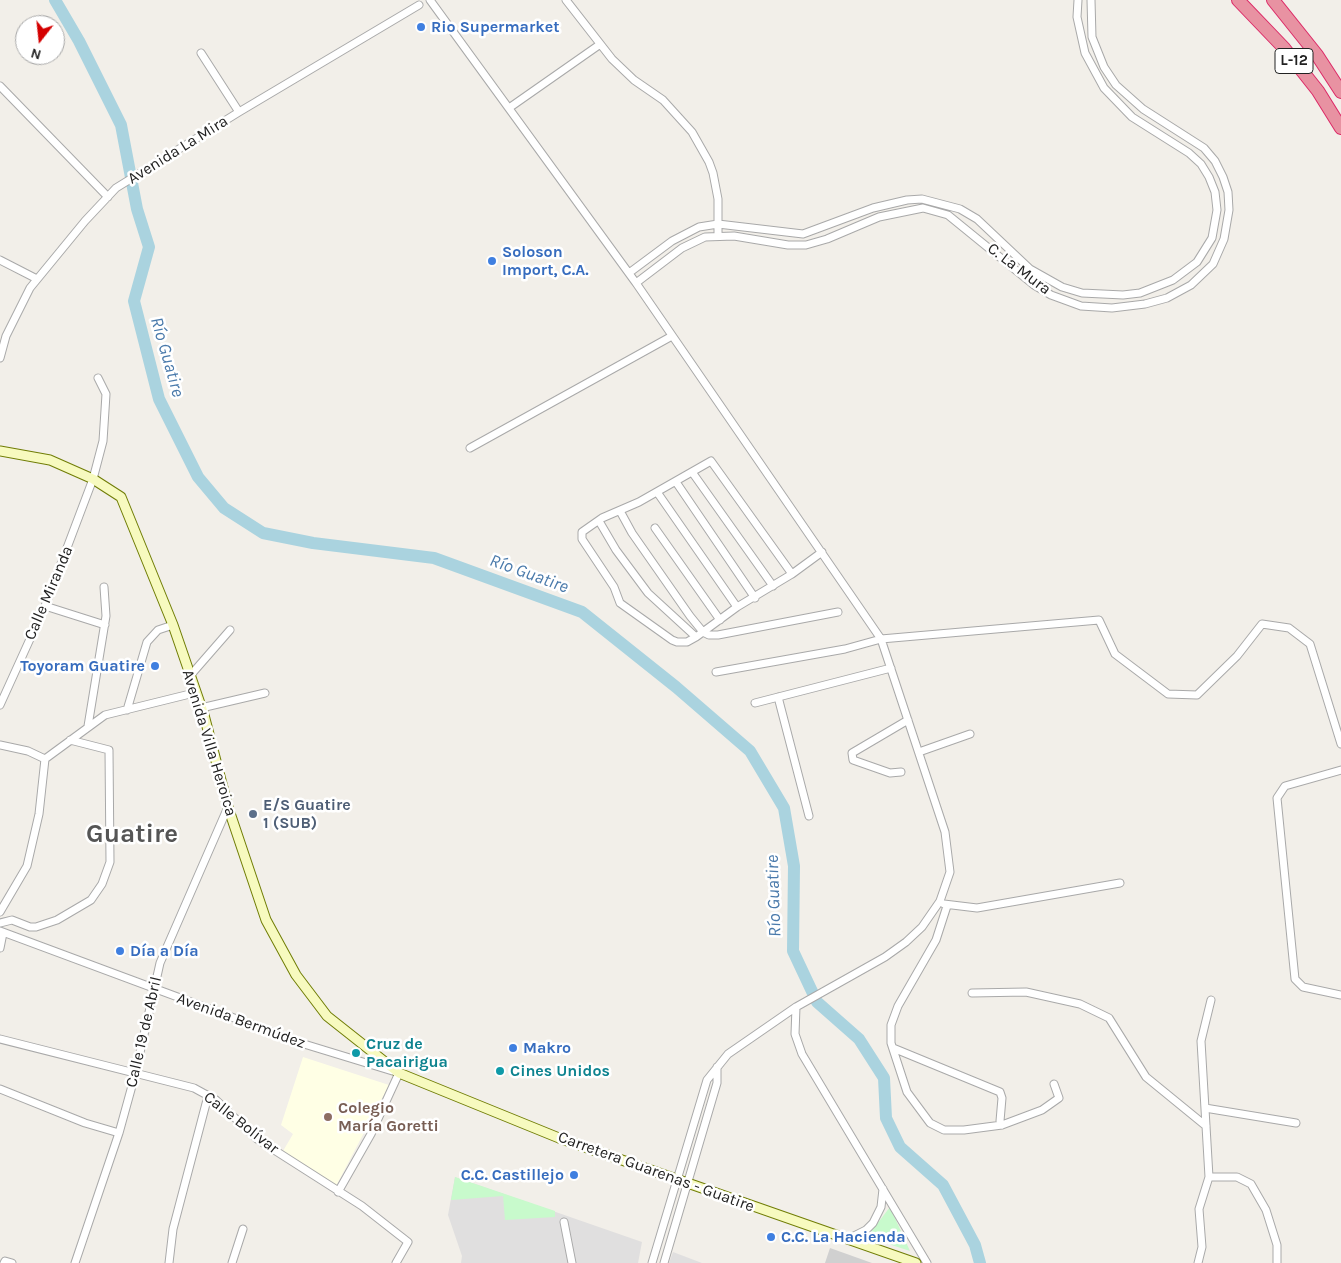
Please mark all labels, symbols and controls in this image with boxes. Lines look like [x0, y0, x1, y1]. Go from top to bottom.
north arrow [15, 15, 65, 65]
place label: Rio Supermarket [431, 17, 559, 37]
marker: Rio Supermarket [415, 21, 427, 33]
text: N [29, 44, 43, 63]
road number: L-12 [1275, 48, 1313, 74]
street label: Avenida La Mira [124, 111, 232, 189]
street label: C. La Mura [984, 239, 1054, 299]
place label: Soloson Import, C.A. [502, 242, 589, 280]
marker: Soloson Import, C.A. [486, 255, 498, 267]
water label: Río Guatire [145, 315, 189, 399]
street label: Calle Miranda [21, 543, 77, 643]
water label: Río Guatire [487, 550, 571, 598]
place label: Toyoram Guatire [20, 656, 145, 676]
marker: Toyoram Guatire [149, 660, 161, 672]
street label: Avenida Villa Heroica [178, 667, 240, 819]
place label: E/S Guatire 1 (SUB) [263, 795, 351, 833]
marker: E/S Guatire 1 (SUB) [247, 808, 259, 820]
district label: Guatire [86, 819, 178, 851]
water label: Río Guatire [762, 855, 786, 937]
place label: Día a Día [130, 941, 199, 961]
marker: Día a Día [114, 945, 126, 957]
street label: Calle 19 de Abril [122, 975, 166, 1089]
street label: Avenida Bermúdez [174, 989, 308, 1053]
place label: Cruz de Pacairigua [366, 1034, 448, 1072]
place label: Makro [523, 1038, 571, 1058]
marker: Makro [507, 1042, 519, 1054]
marker: Cruz de Pacairigua [350, 1047, 362, 1059]
place label: Cines Unidos [510, 1061, 610, 1081]
marker: Cines Unidos [494, 1065, 506, 1077]
street label: Calle Bolívar [200, 1088, 282, 1158]
place label: Colegio María Goretti [338, 1098, 439, 1136]
marker: Colegio María Goretti [322, 1111, 334, 1123]
street label: Carretera Guarenas - Guatire [555, 1128, 757, 1216]
place label: C.C. Castillejo [461, 1165, 564, 1185]
marker: C.C. Castillejo [568, 1169, 580, 1181]
place label: C.C. La Hacienda [781, 1227, 906, 1247]
marker: C.C. La Hacienda [765, 1231, 777, 1243]

